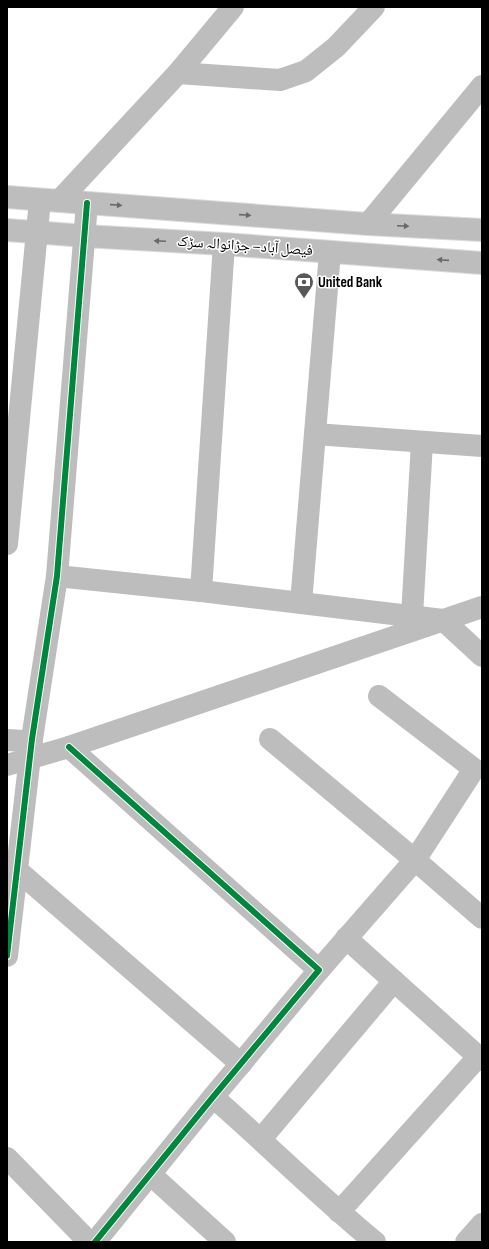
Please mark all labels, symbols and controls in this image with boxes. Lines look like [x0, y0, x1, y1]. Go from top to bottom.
one-way arrow [110, 202, 122, 209]
one-way arrow [239, 212, 251, 218]
one-way arrow [397, 223, 410, 229]
street label: فیصل آباد– جڑانوالہ سڑک [176, 232, 314, 260]
one-way arrow [154, 237, 166, 244]
one-way arrow [437, 257, 449, 264]
bank icon: United Bank [293, 271, 315, 299]
place label: United Bank [318, 273, 383, 292]

